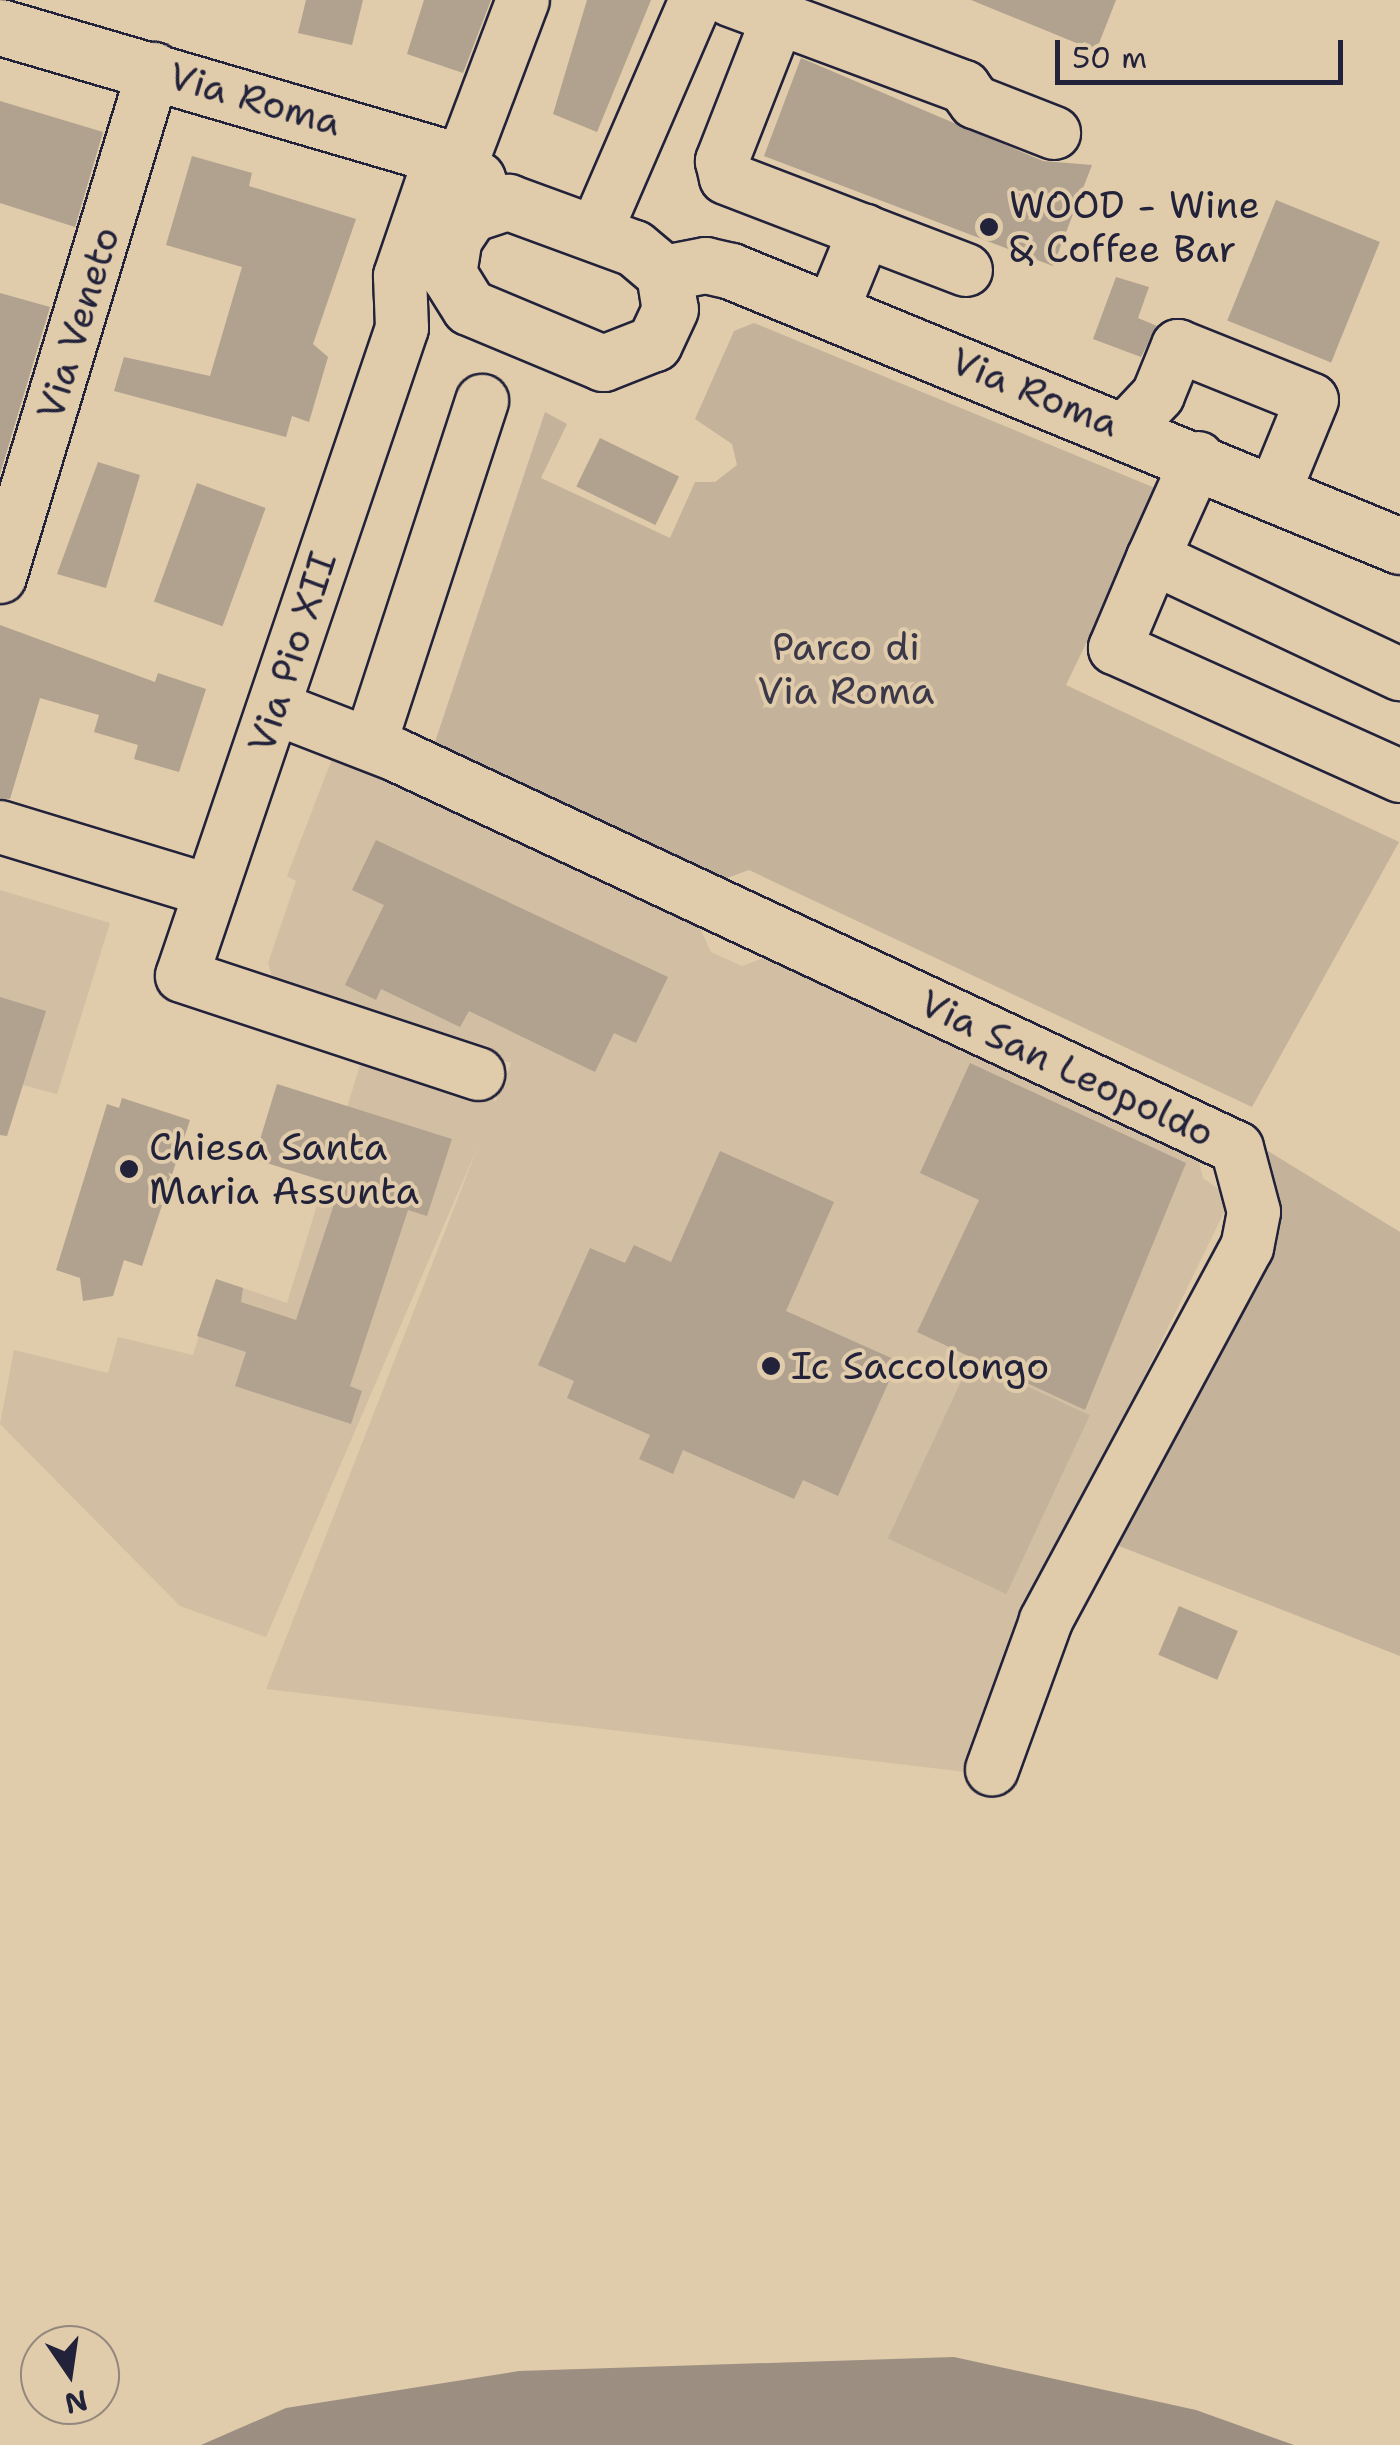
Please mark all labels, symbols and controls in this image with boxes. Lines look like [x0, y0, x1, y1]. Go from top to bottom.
scale bar [1060, 20, 1348, 82]
text: 50 m [1072, 37, 1147, 78]
street label: Via Roma [164, 53, 346, 145]
place label: WOOD - Wine & Coffee Bar [1009, 182, 1260, 272]
marker: WOOD - Wine & Coffee Bar [978, 216, 1000, 238]
street label: Via Veneto [27, 221, 129, 425]
street label: Via Roma [944, 338, 1126, 446]
street label: Via Pio XII [238, 546, 346, 758]
park label: Parco di Via Roma [758, 624, 934, 714]
street label: Via San Leopoldo [913, 980, 1221, 1156]
place label: Chiesa Santa Maria Assunta [149, 1124, 419, 1214]
marker: Chiesa Santa Maria Assunta [118, 1158, 140, 1180]
place label: Ic Saccolongo [791, 1343, 1049, 1389]
marker: Ic Saccolongo [760, 1355, 782, 1377]
north arrow [20, 2325, 120, 2425]
text: N [61, 2381, 91, 2423]

